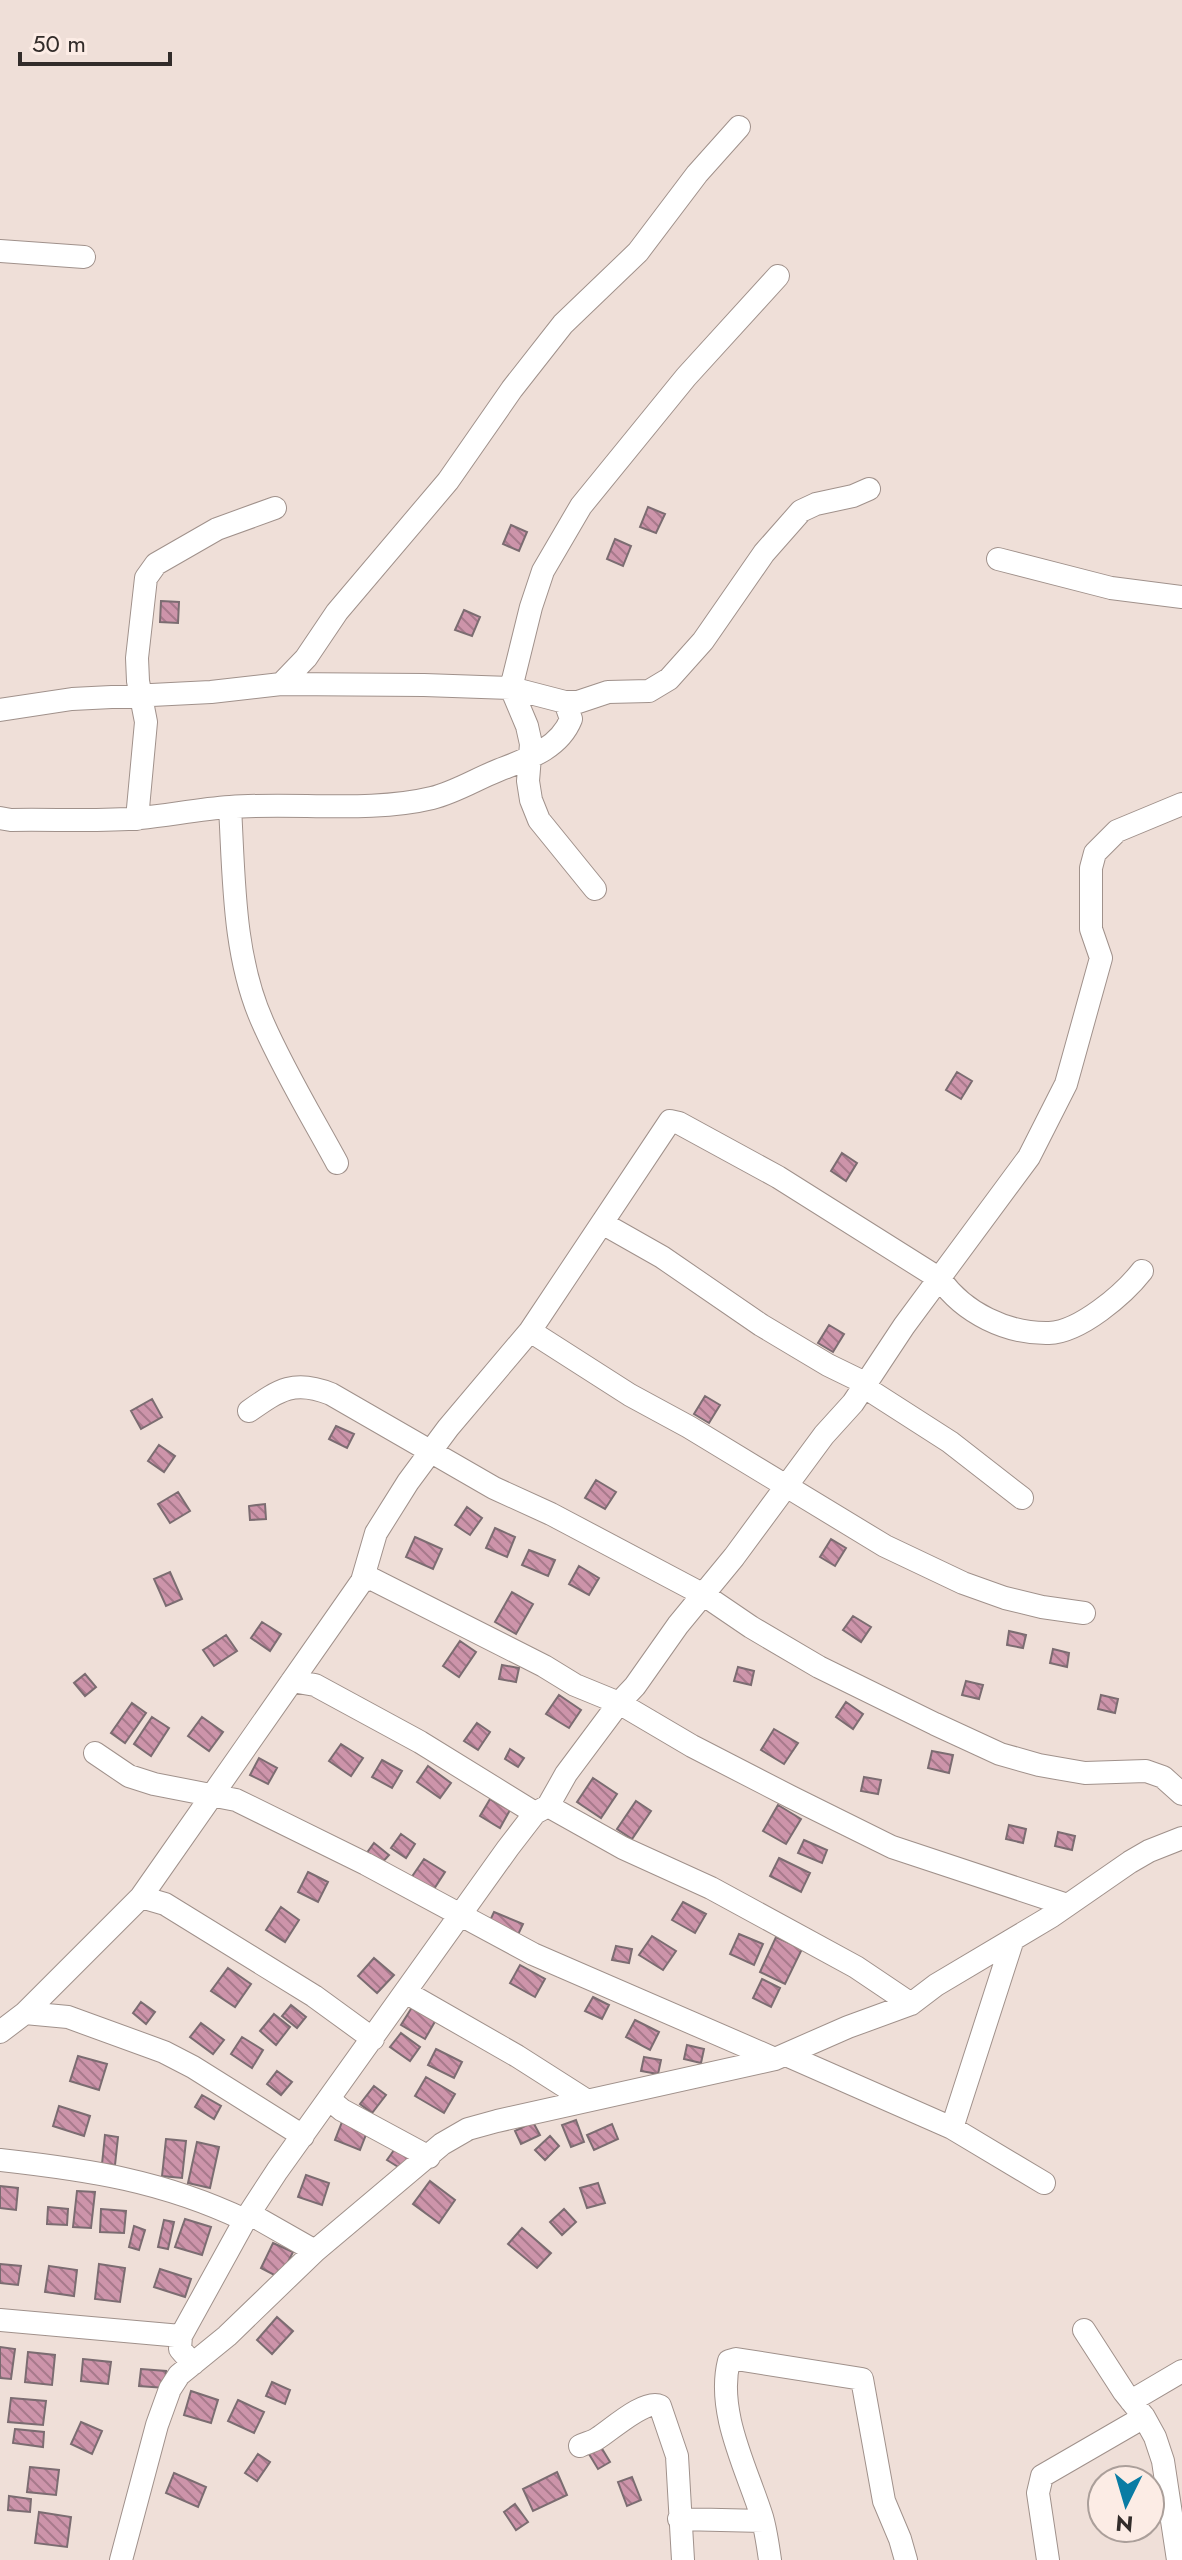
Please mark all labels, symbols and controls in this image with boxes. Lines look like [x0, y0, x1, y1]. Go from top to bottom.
scale bar [20, 16, 170, 66]
text: 50 m [32, 26, 86, 61]
north arrow [1086, 2464, 1166, 2544]
text: N [1114, 2507, 1134, 2541]

